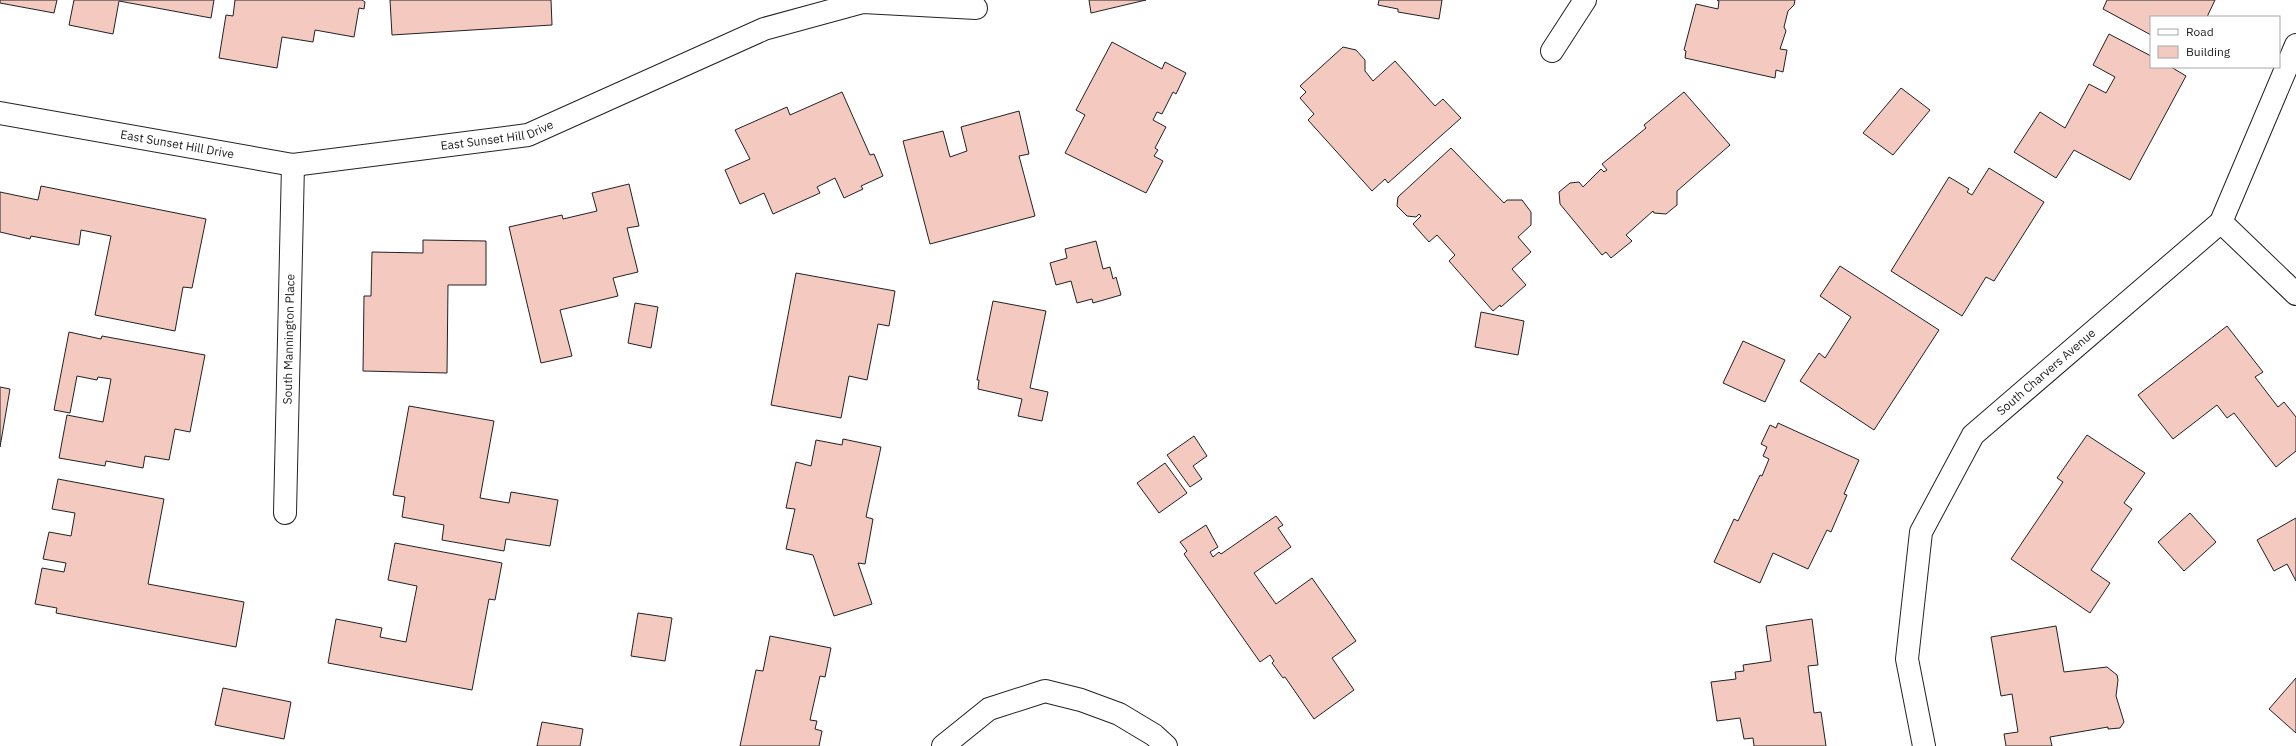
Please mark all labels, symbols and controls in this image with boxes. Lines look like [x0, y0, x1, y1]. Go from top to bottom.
legend [2150, 16, 2280, 68]
text: Road [2186, 24, 2214, 39]
text: Building [2186, 44, 2231, 59]
street label: East Sunset Hill Drive [440, 116, 556, 153]
street label: East Sunset Hill Drive [119, 127, 236, 161]
street label: South Mannington Place [280, 273, 298, 404]
street label: South Charvers Avenue [1993, 325, 2099, 418]

